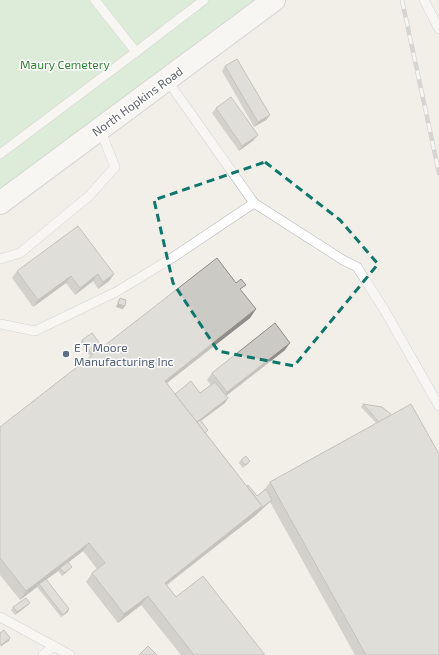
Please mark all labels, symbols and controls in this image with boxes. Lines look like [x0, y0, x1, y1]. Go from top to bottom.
park label: Maury Cemetery [20, 57, 111, 71]
street label: North Hopkins Road [89, 63, 185, 139]
place label: E T Moore Manufacturing Inc [74, 340, 174, 368]
marker: E T Moore Manufacturing Inc [61, 349, 71, 359]

